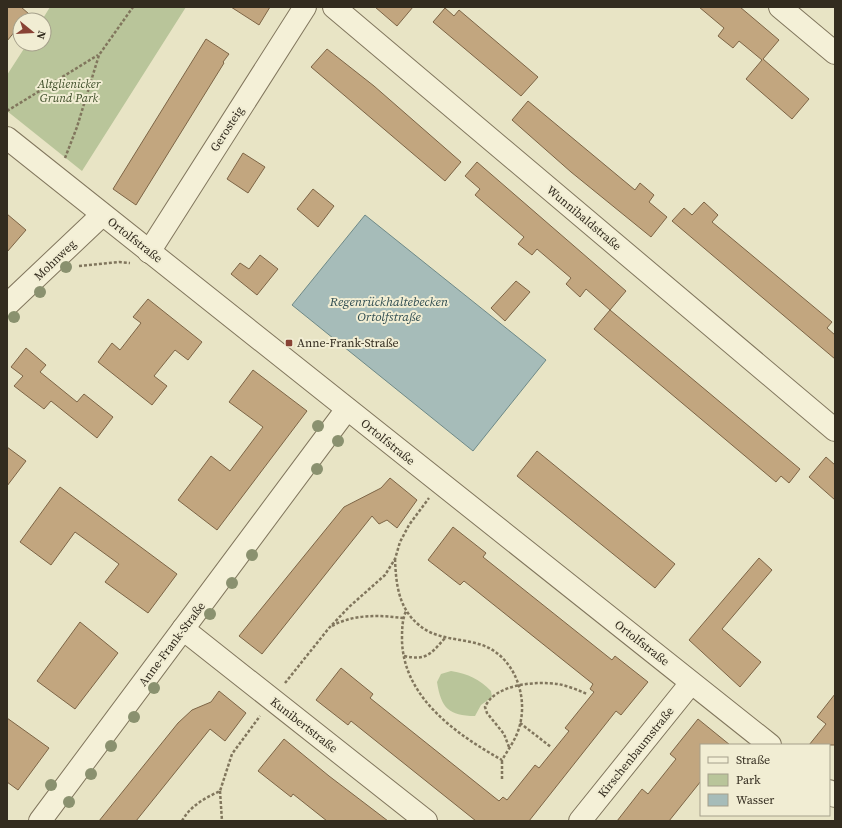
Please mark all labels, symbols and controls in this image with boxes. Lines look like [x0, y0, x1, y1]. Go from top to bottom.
north arrow [12, 12, 52, 52]
text: N [33, 29, 49, 41]
park label: Altglienicker Grund Park [37, 76, 102, 106]
street label: Gerosteig [206, 103, 248, 155]
street label: Wunnibaldstraße [543, 182, 625, 254]
street label: Ortolfstraße [104, 214, 166, 266]
street label: Mohnweg [31, 236, 79, 284]
water label: Regenrückhaltebecken Ortolfstraße [329, 293, 449, 325]
place label: Anne-Frank-Straße [297, 335, 399, 351]
marker: Anne-Frank-Straße [284, 338, 294, 348]
street label: Ortolfstraße [358, 415, 418, 469]
street label: Anne-Frank-Straße [135, 599, 209, 689]
street label: Ortolfstraße [611, 617, 673, 669]
street label: Kunibertstraße [267, 694, 341, 756]
street label: Kirschenbaumstraße [594, 703, 678, 801]
legend [700, 744, 830, 816]
text: Straße [736, 752, 770, 768]
text: Park [736, 772, 761, 788]
text: Wasser [736, 792, 774, 808]

